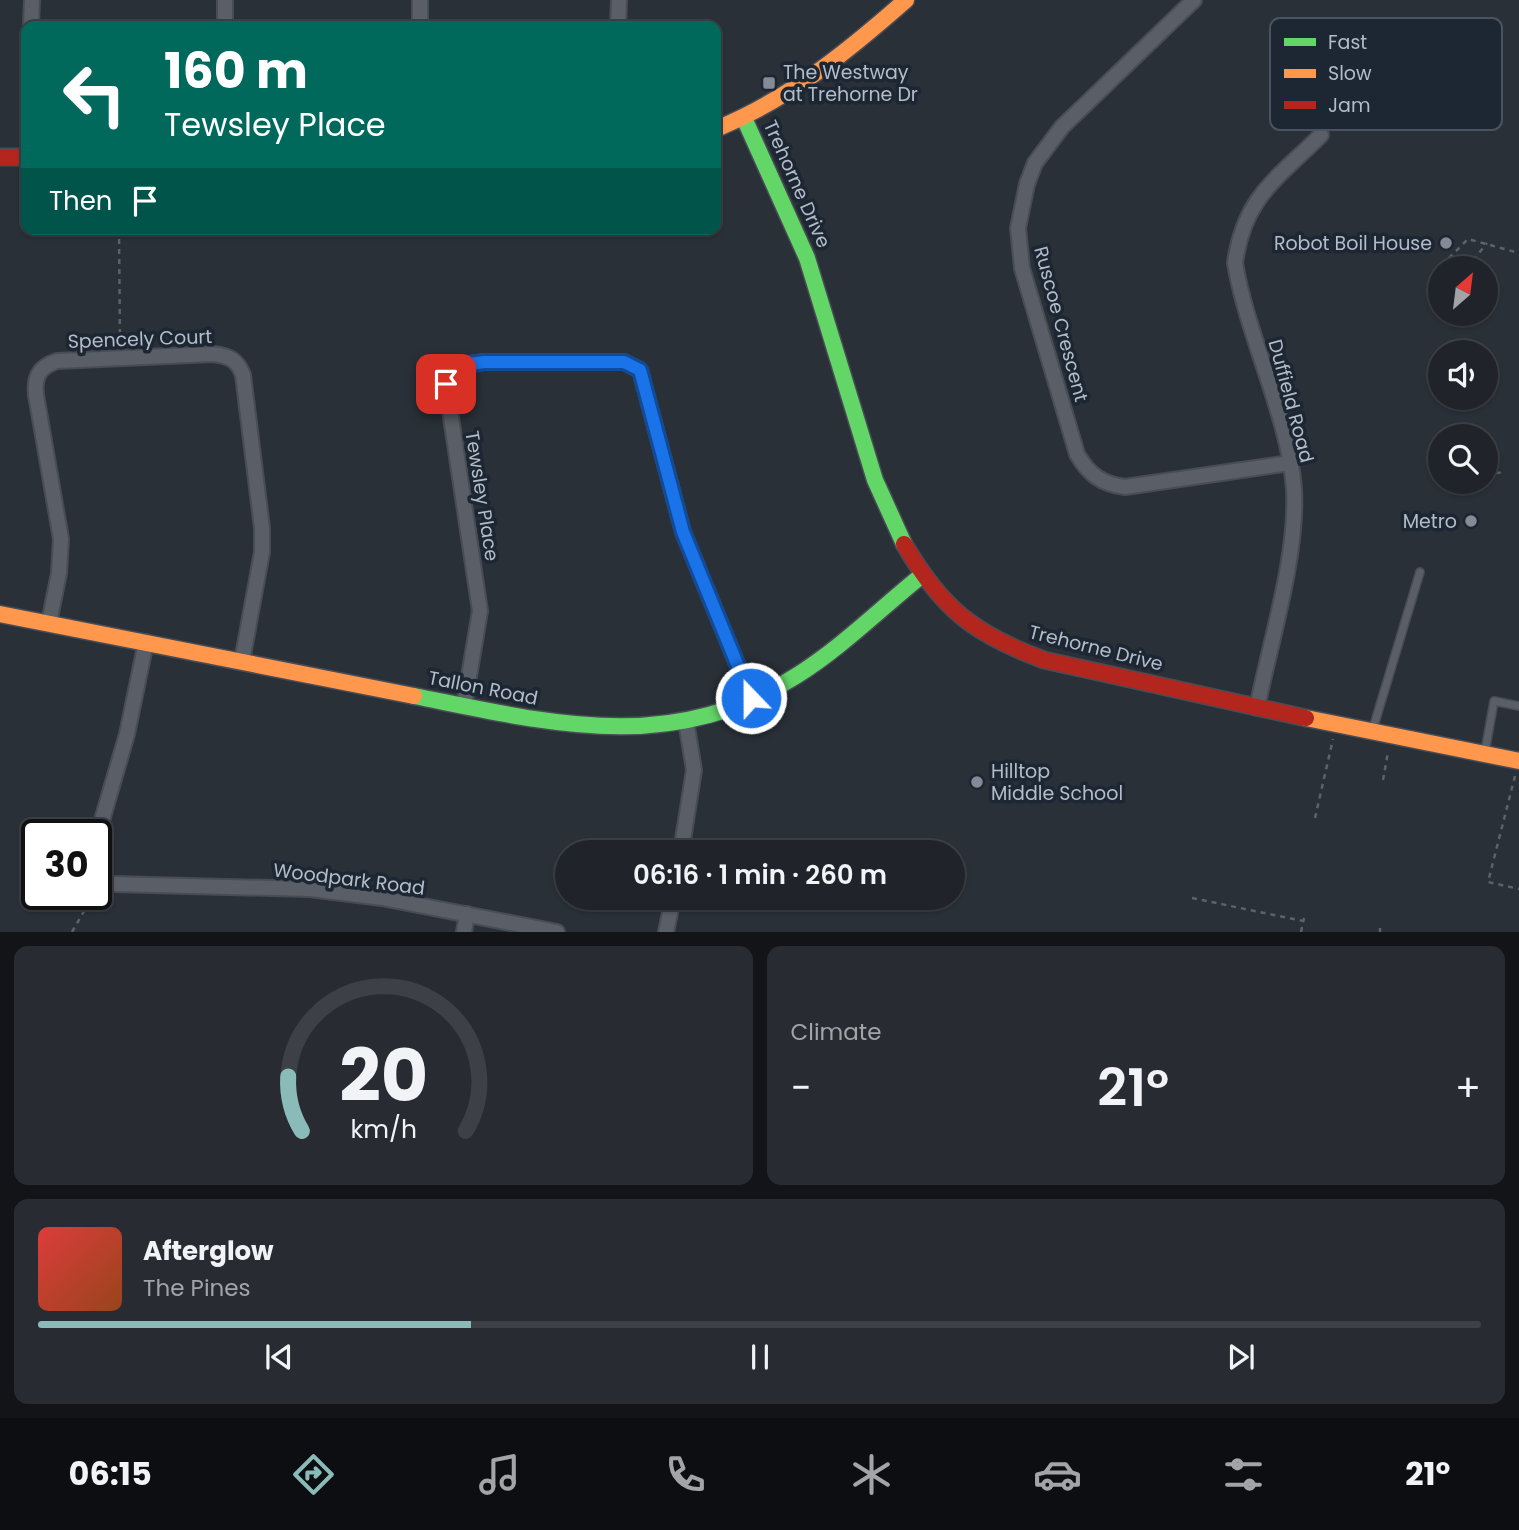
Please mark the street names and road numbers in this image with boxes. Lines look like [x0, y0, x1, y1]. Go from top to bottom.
street label: Trehorne Drive [757, 116, 837, 252]
street label: Ruscoe Crescent [1027, 243, 1095, 405]
street label: Spencely Court [67, 323, 213, 355]
street label: Duffield Road [1262, 336, 1320, 466]
street label: Tewsley Place [458, 429, 506, 563]
street label: Trehorne Drive [1026, 618, 1166, 678]
street label: Tallon Road [426, 664, 540, 712]
street label: Woodpark Road [272, 856, 426, 902]

